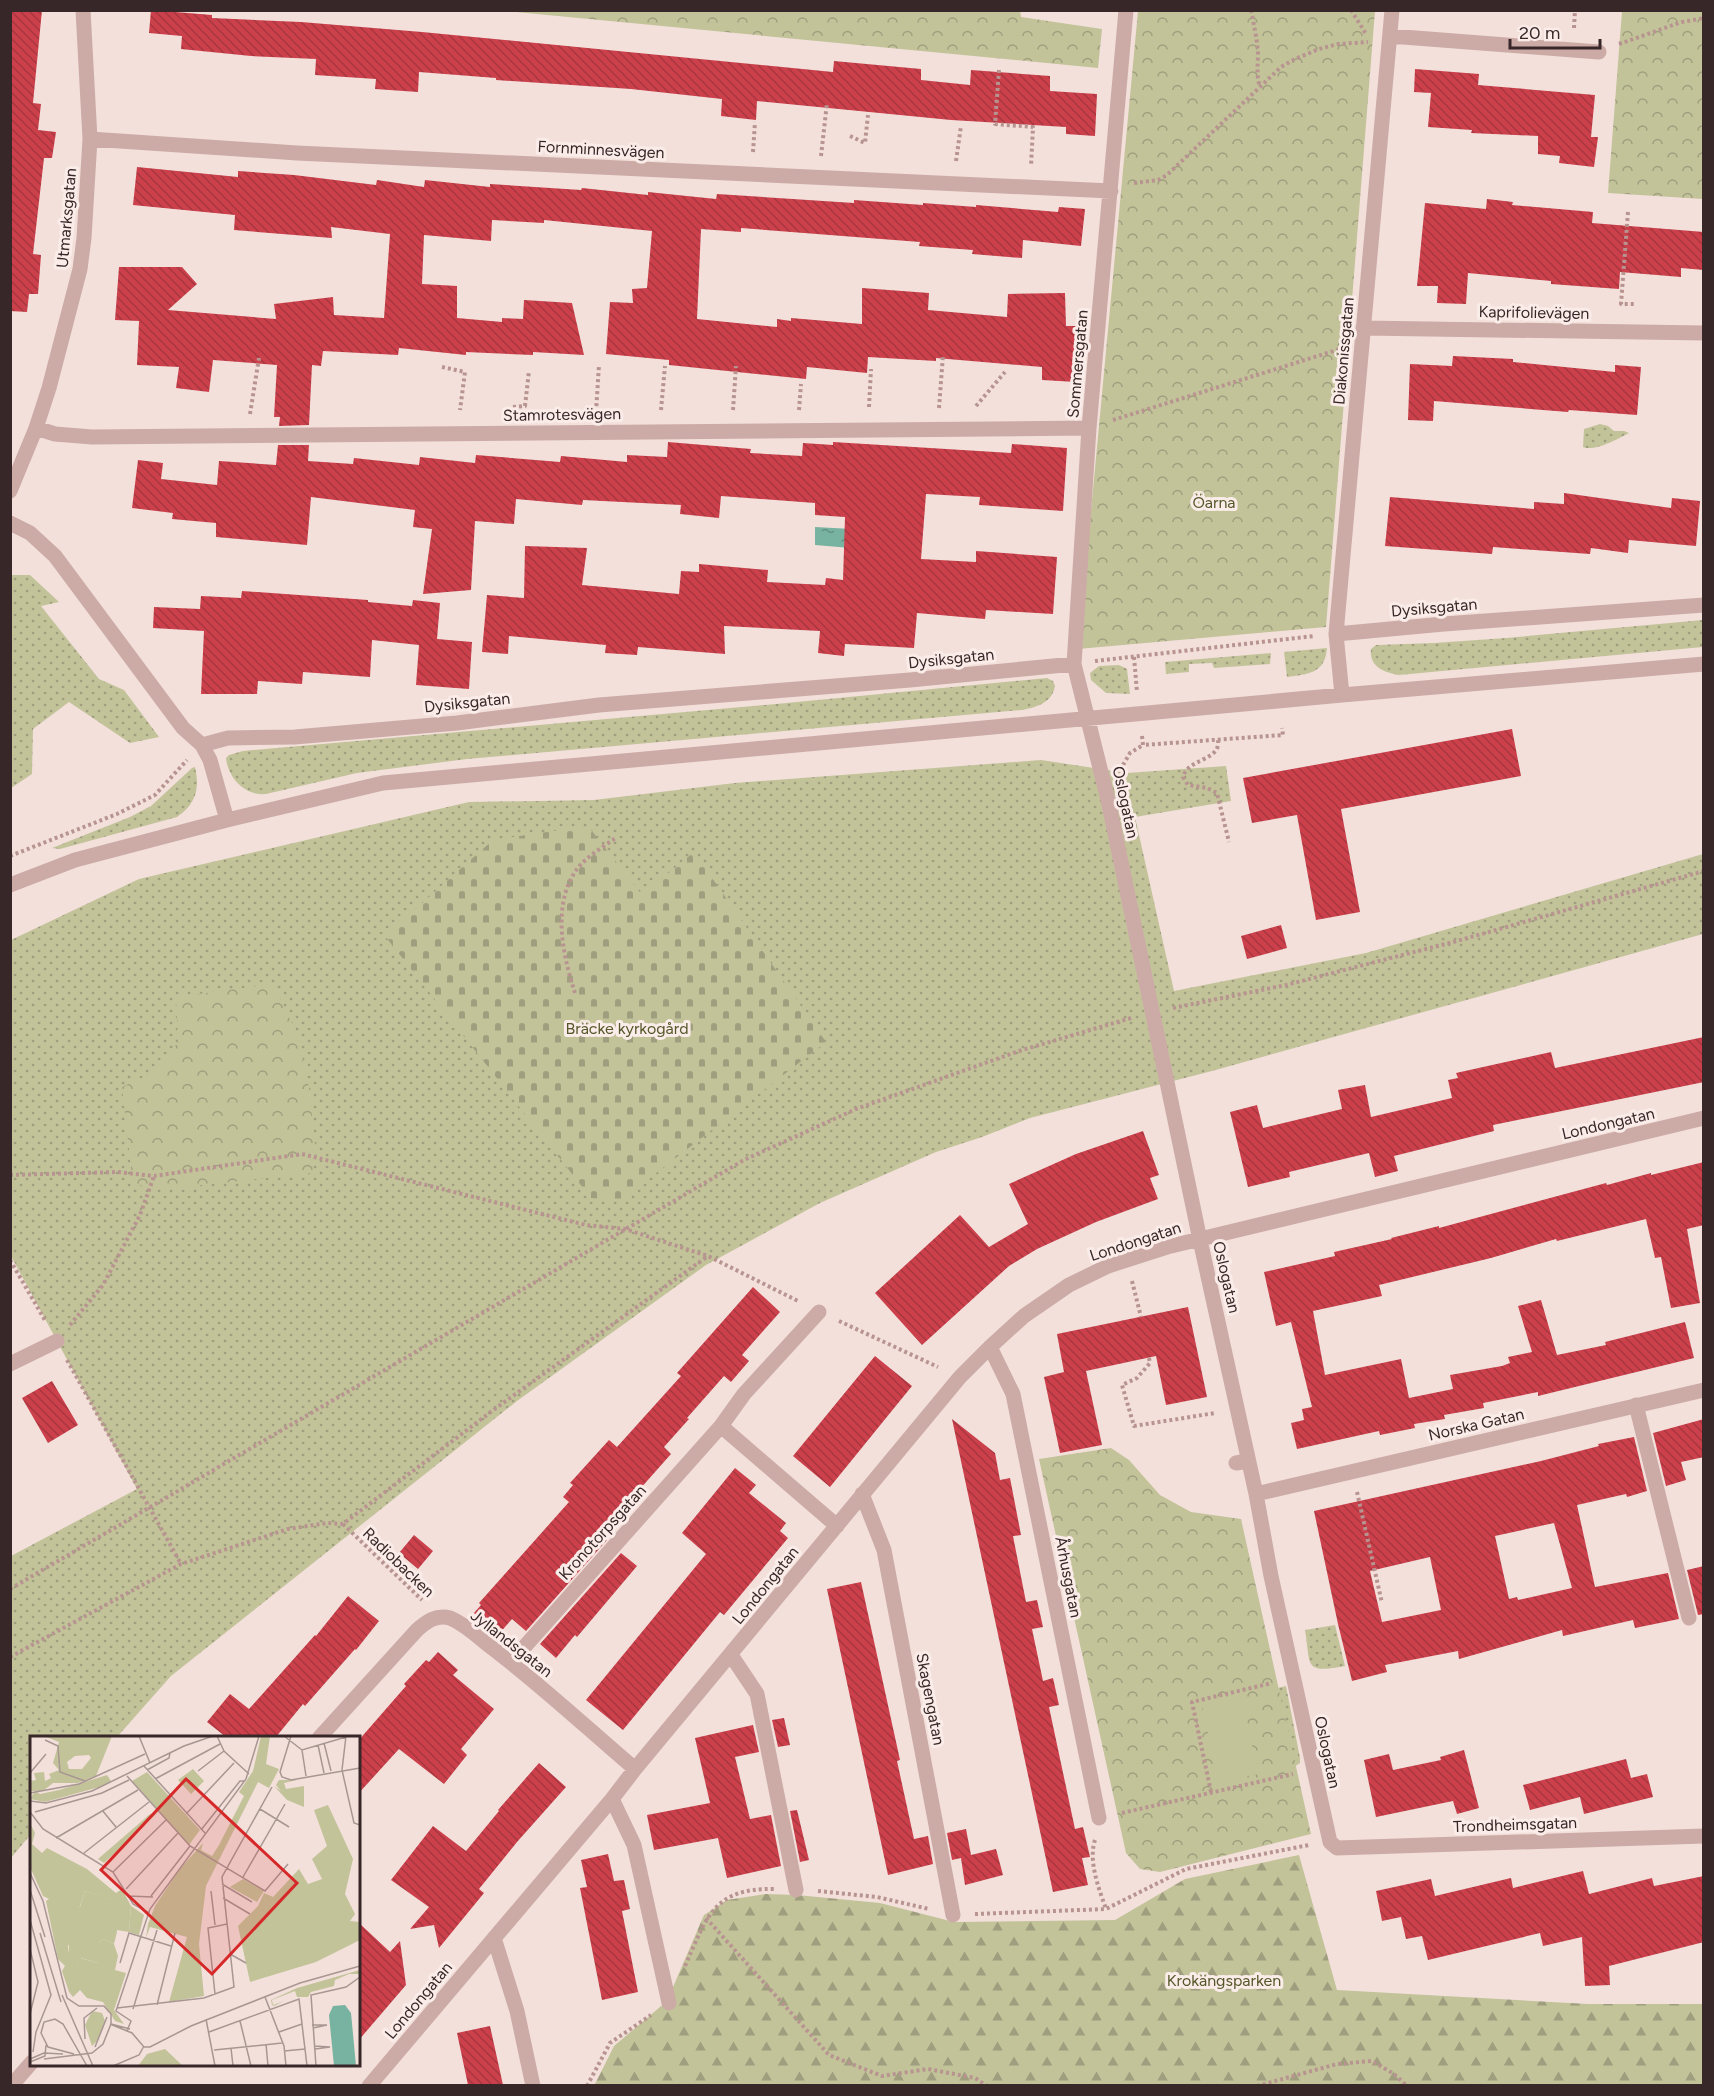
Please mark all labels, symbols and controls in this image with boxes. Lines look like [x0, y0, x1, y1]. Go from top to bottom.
scale bar [1510, 12, 1600, 50]
text: 20 m [1519, 22, 1560, 44]
street label: Fornminnesvägen [537, 137, 665, 162]
street label: Utmarksgatan [53, 167, 80, 269]
street label: Diakonissgatan [1329, 296, 1358, 406]
street label: Kaprifolievägen [1478, 302, 1590, 323]
street label: Sommersgatan [1063, 309, 1092, 419]
street label: Stamrotesvägen [503, 404, 621, 425]
park label: Öarna [1192, 493, 1236, 512]
street label: Dysiksgatan [1390, 594, 1478, 621]
street label: Dysiksgatan [907, 645, 995, 672]
street label: Dysiksgatan [423, 689, 511, 716]
street label: Oslogatan [1109, 764, 1142, 840]
park label: Bräcke kyrkogård [565, 1019, 689, 1038]
street label: Londongatan [1560, 1104, 1656, 1143]
street label: Londongatan [1087, 1218, 1183, 1265]
street label: Oslogatan [1209, 1239, 1244, 1315]
street label: Norska Gatan [1426, 1404, 1526, 1445]
street label: Kronotorpsgatan [555, 1481, 650, 1584]
street label: Radiobacken [359, 1524, 438, 1601]
street label: Århusgatan [1051, 1535, 1086, 1619]
street label: Londongatan [728, 1542, 803, 1628]
street label: Jyllandsgatan [467, 1606, 556, 1681]
street label: Skagengatan [912, 1651, 949, 1747]
street label: Oslogatan [1311, 1714, 1344, 1790]
inset map [30, 1736, 360, 2066]
street label: Trondheimsgatan [1453, 1813, 1577, 1836]
street label: Londongatan [381, 1958, 456, 2043]
park label: Krokängsparken [1167, 1971, 1281, 1990]

